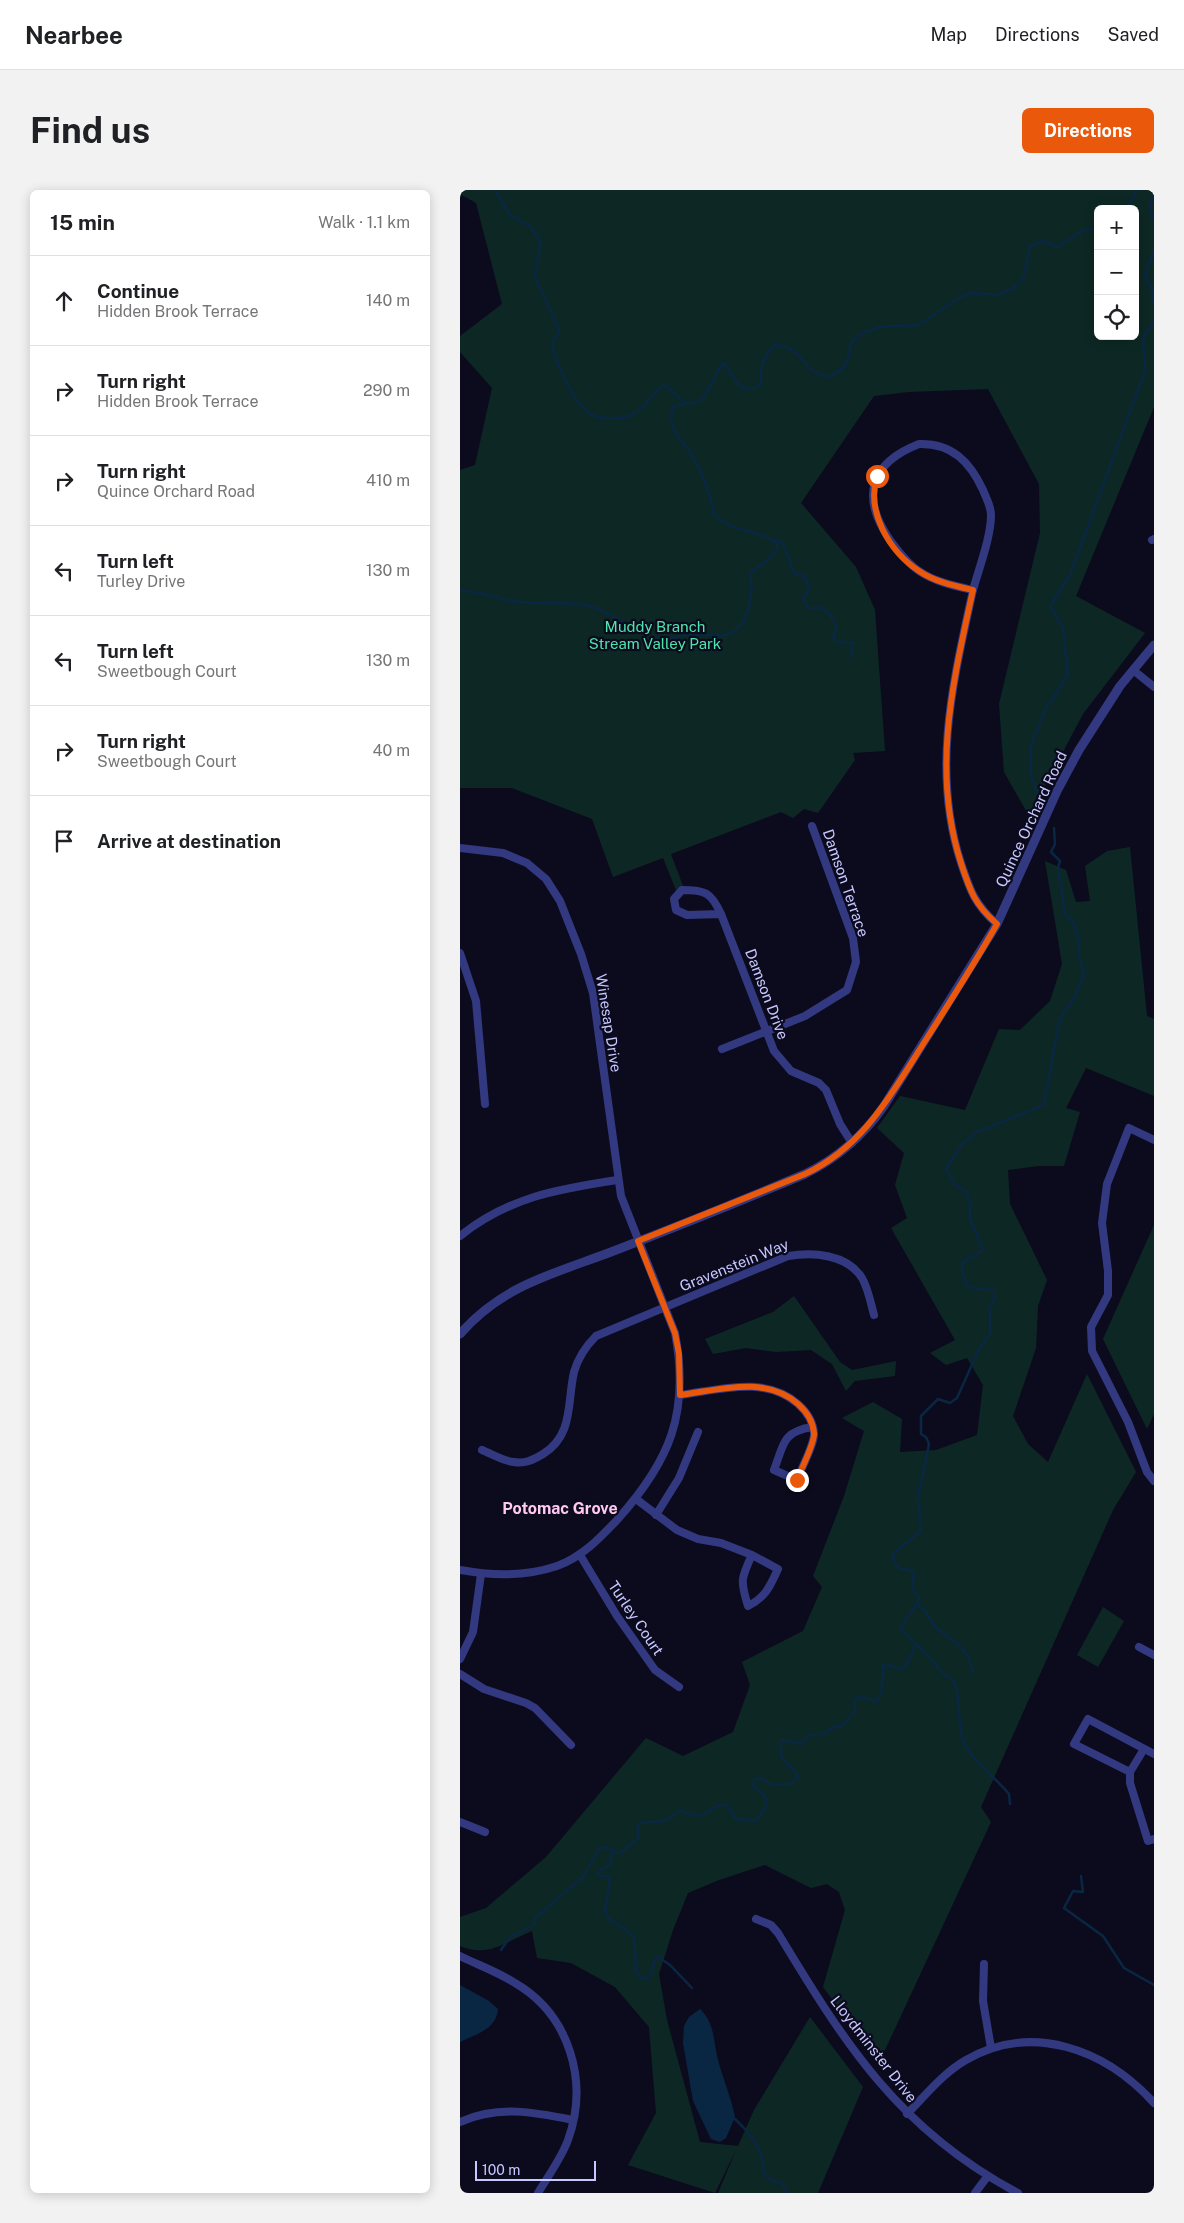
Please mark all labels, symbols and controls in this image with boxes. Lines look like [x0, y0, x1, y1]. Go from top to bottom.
text: Nearbee [25, 21, 123, 49]
text: Map [930, 24, 967, 45]
text: Directions [995, 24, 1080, 45]
text: Saved [1108, 24, 1159, 45]
button: Directions [1022, 108, 1154, 153]
text: Find us [30, 110, 150, 151]
map controls [1094, 205, 1139, 340]
button: + [1094, 205, 1139, 250]
text: 15 min [50, 210, 115, 235]
text: Walk · 1.1 km [318, 213, 410, 232]
button: − [1094, 250, 1139, 295]
text: Continue [97, 280, 179, 302]
icon: ahead [50, 287, 78, 315]
text: 140 m [366, 291, 410, 310]
button: locate [1094, 295, 1139, 340]
text: Hidden Brook Terrace [97, 302, 259, 321]
text: Turn right [97, 370, 186, 392]
icon: right [50, 377, 78, 405]
text: 290 m [363, 381, 410, 400]
text: Hidden Brook Terrace [97, 392, 259, 411]
text: Turn right [97, 460, 186, 482]
route start [866, 465, 889, 488]
icon: right [50, 467, 78, 495]
text: 410 m [366, 471, 410, 490]
text: Quince Orchard Road [97, 482, 255, 501]
text: Turn left [97, 550, 174, 572]
icon: left [50, 557, 78, 585]
text: 130 m [366, 561, 410, 580]
text: Turley Drive [97, 572, 185, 591]
park label: Muddy Branch Stream Valley Park [589, 618, 721, 652]
text: Turn left [97, 640, 174, 662]
icon: left [50, 647, 78, 675]
text: 130 m [366, 651, 410, 670]
text: Sweetbough Court [97, 662, 237, 681]
text: Turn right [97, 730, 186, 752]
icon: right [50, 737, 78, 765]
text: 40 m [372, 741, 410, 760]
street label: Quince Orchard Road [992, 748, 1070, 890]
text: Sweetbough Court [97, 752, 237, 771]
icon: arrive [50, 827, 78, 855]
street label: Damson Terrace [820, 827, 872, 939]
text: Arrive at destination [97, 830, 281, 852]
street label: Damson Drive [742, 946, 792, 1042]
street label: Winesap Drive [593, 973, 625, 1073]
street label: Gravenstein Way [677, 1235, 791, 1295]
route end [786, 1469, 809, 1492]
district label: Potomac Grove [502, 1499, 618, 1518]
street label: Turley Court [605, 1578, 667, 1659]
street label: Lloydminster Drive [827, 1992, 921, 2106]
scale bar [475, 2158, 596, 2181]
text: 100 m [482, 2162, 520, 2178]

